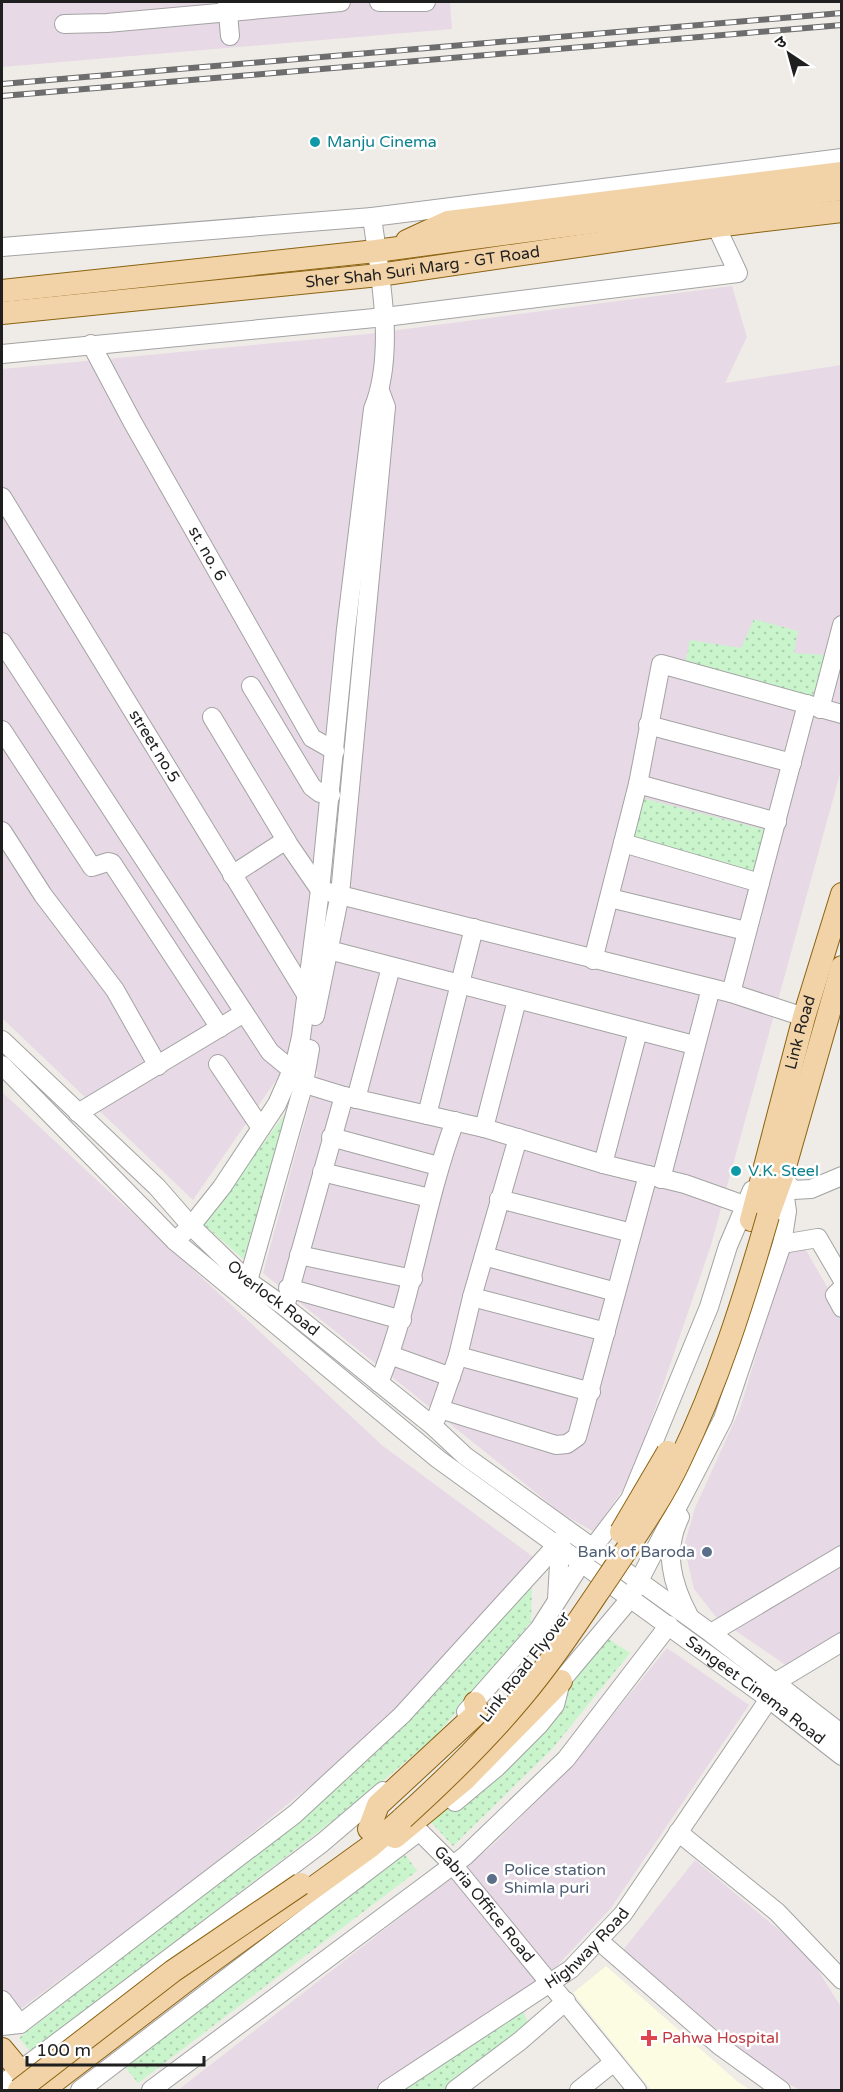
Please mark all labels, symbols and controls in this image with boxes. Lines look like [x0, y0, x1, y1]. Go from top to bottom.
north arrow [759, 24, 819, 84]
text: उ [771, 31, 791, 54]
place label: Manju Cinema [327, 132, 437, 152]
marker: Manju Cinema [308, 135, 322, 149]
street label: Sher Shah Suri Marg - GT Road [304, 242, 541, 292]
street label: st. no. 6 [184, 523, 231, 585]
street label: street no.5 [124, 706, 184, 786]
street label: Link Road [781, 993, 820, 1072]
place label: V.K. Steel [748, 1161, 819, 1181]
marker: V.K. Steel [729, 1164, 743, 1178]
street label: Overlock Road [223, 1256, 323, 1341]
place label: Bank of Baroda [578, 1542, 695, 1562]
marker: Bank of Baroda [700, 1545, 714, 1559]
street label: Link Road Flyover [475, 1607, 575, 1727]
street label: Sangeet Cinema Road [681, 1632, 829, 1749]
street label: Gabria Office Road [430, 1842, 539, 1966]
place label: Police station Shimla puri [504, 1860, 606, 1898]
marker: Police station Shimla puri [485, 1872, 499, 1886]
street label: Highway Road [541, 1904, 634, 1993]
place label: Pahwa Hospital [662, 2028, 779, 2048]
scale bar [27, 2029, 204, 2067]
marker: Pahwa Hospital [640, 2029, 658, 2047]
text: 100 m [36, 2039, 91, 2061]

